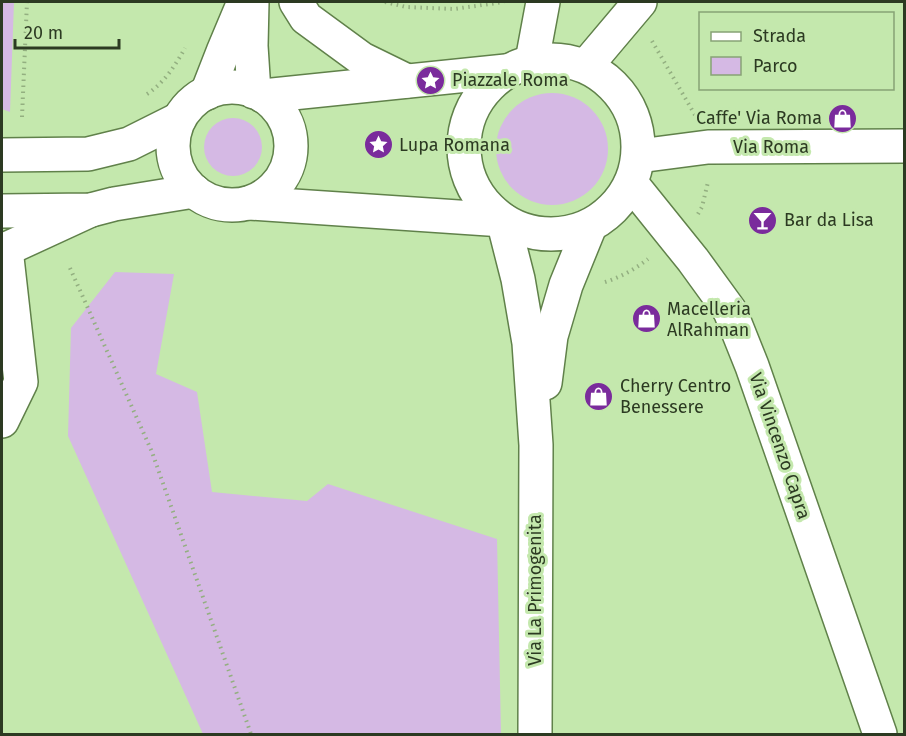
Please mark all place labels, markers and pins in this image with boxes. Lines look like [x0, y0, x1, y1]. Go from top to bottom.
place icon: Piazzale Roma [415, 64, 447, 96]
place label: Piazzale Roma [452, 69, 569, 91]
shop icon: Caffe' Via Roma [827, 102, 859, 134]
place label: Caffe' Via Roma [696, 107, 822, 129]
place icon: Lupa Romana [362, 129, 394, 161]
place label: Lupa Romana [399, 134, 510, 156]
bar icon: Bar da Lisa [747, 204, 779, 236]
place label: Bar da Lisa [784, 209, 874, 231]
place label: Macelleria AlRahman [667, 298, 751, 341]
shop icon: Macelleria AlRahman [630, 303, 662, 335]
place label: Cherry Centro Benessere [620, 375, 731, 418]
shop icon: Cherry Centro Benessere [583, 380, 615, 412]

